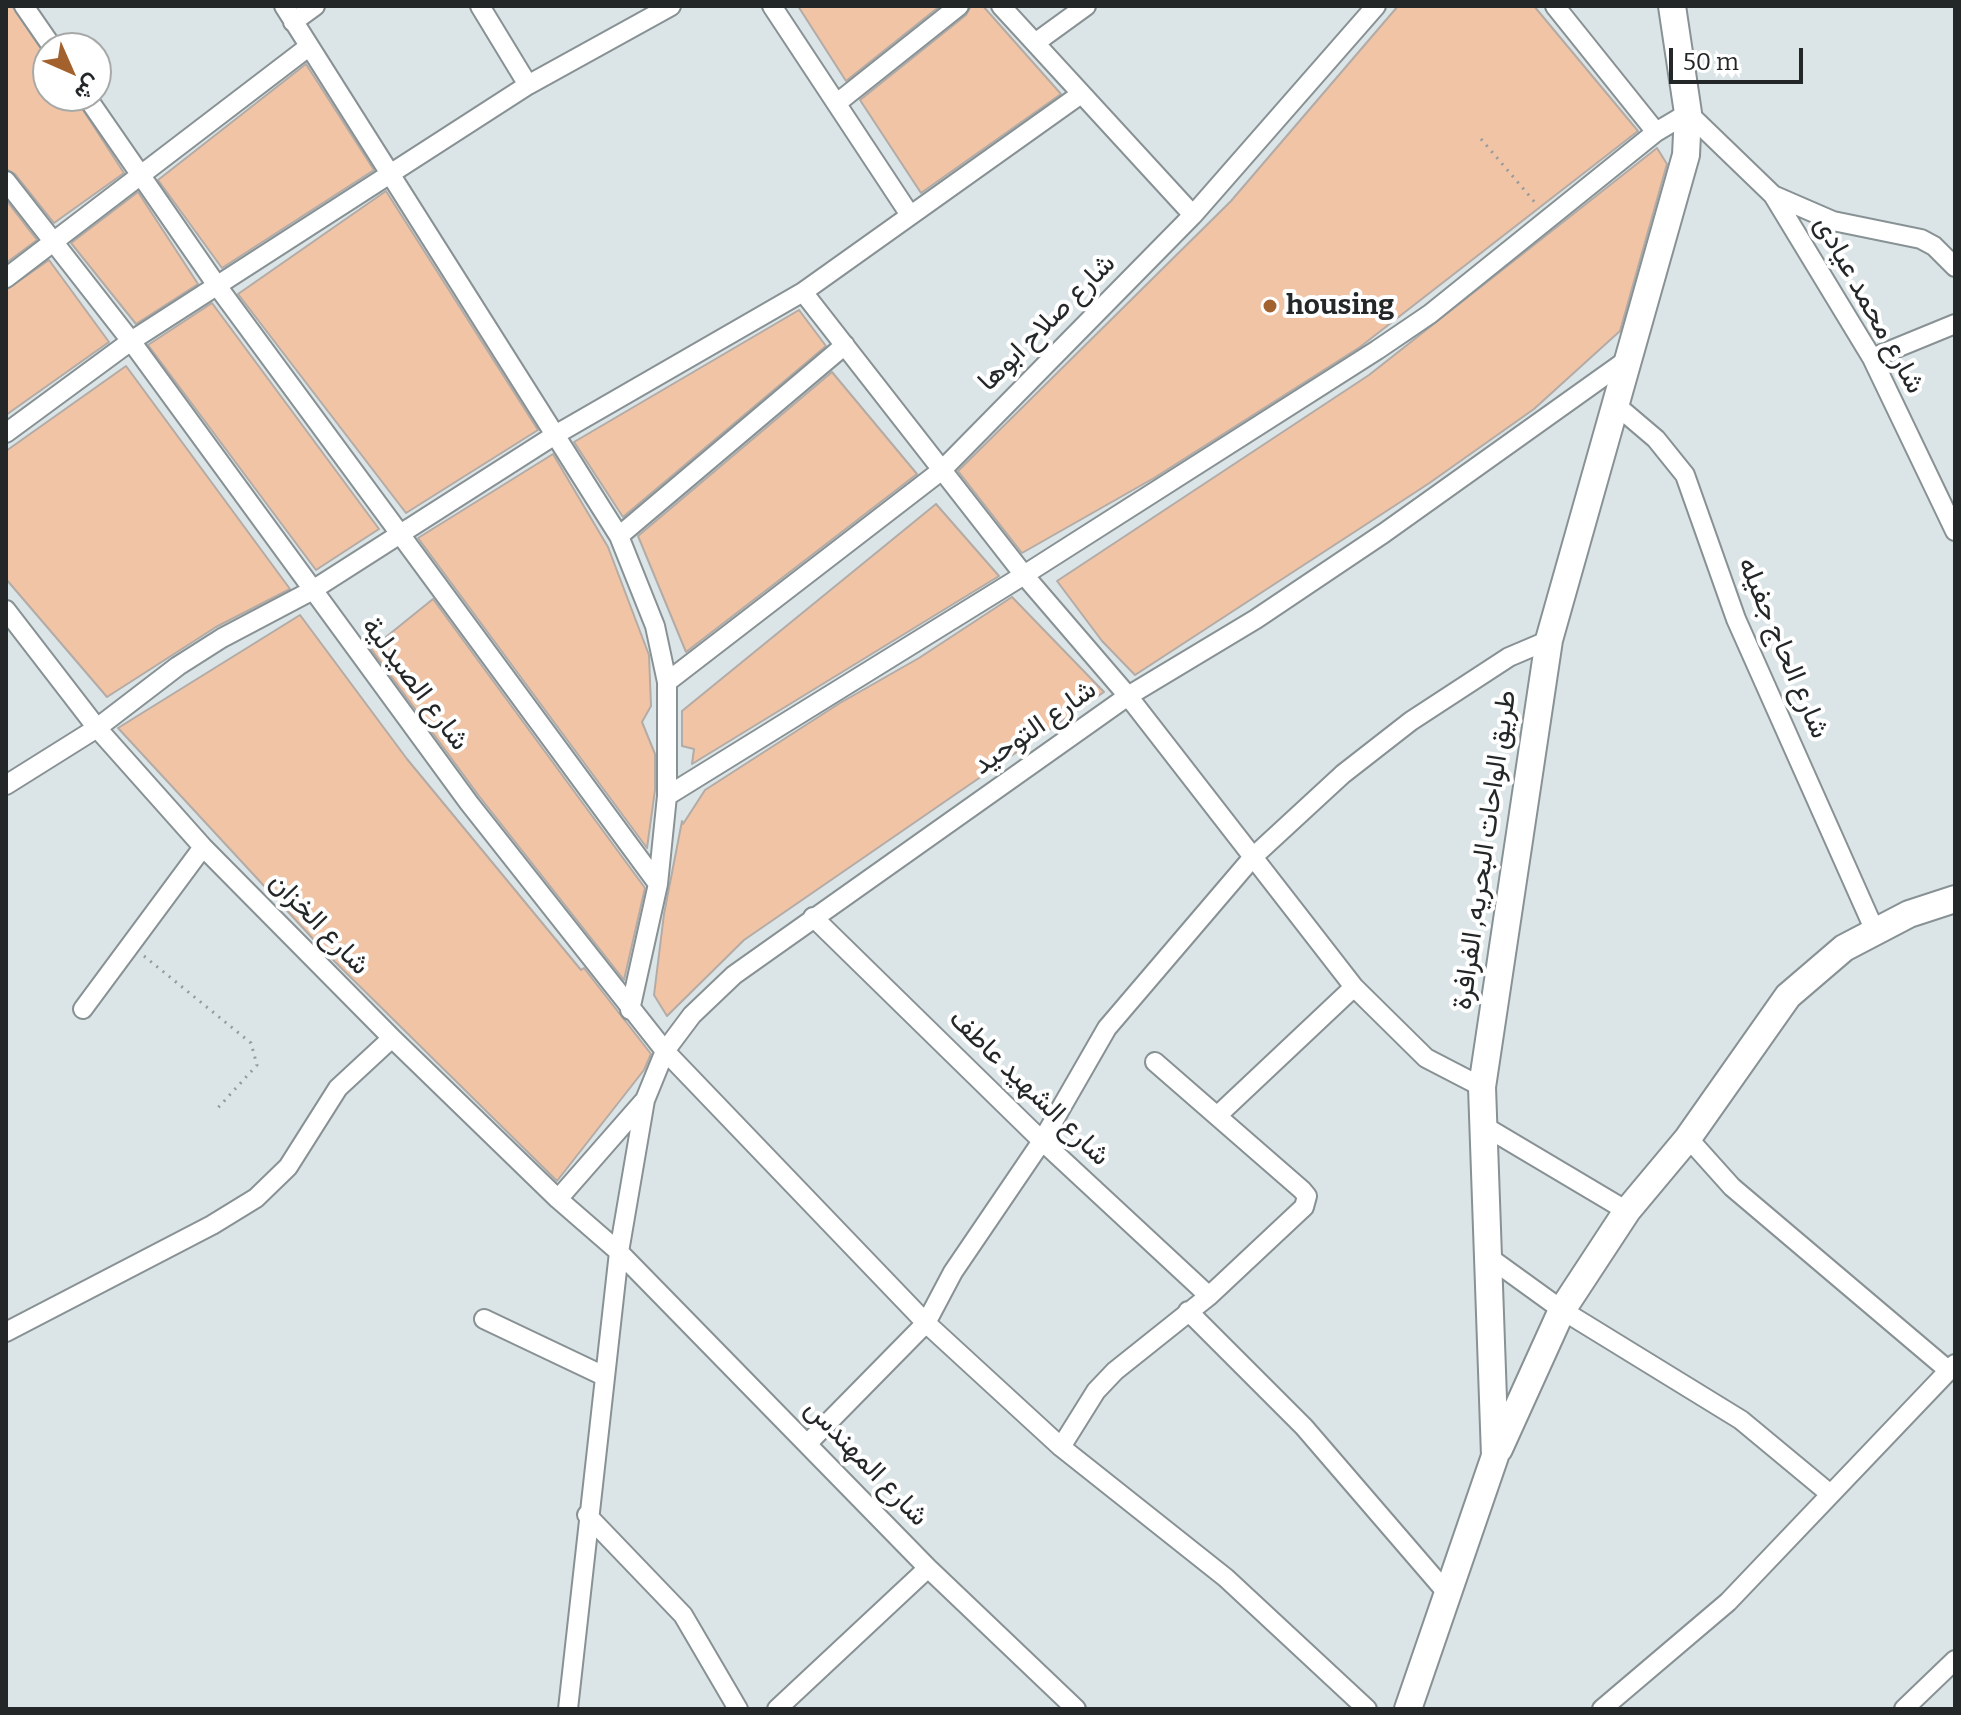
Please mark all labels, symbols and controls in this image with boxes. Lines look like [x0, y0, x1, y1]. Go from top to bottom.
north arrow [32, 32, 112, 112]
scale bar [1673, 32, 1807, 82]
text: 50 m [1683, 48, 1739, 76]
text: ش [69, 69, 107, 107]
street label: شارع محمد عيادى [1806, 210, 1932, 400]
street label: شارع صلاح ابوها [971, 247, 1123, 399]
place label: housing [1286, 289, 1394, 323]
marker: housing [1261, 297, 1279, 315]
street label: شارع الحاج جفيله [1730, 552, 1836, 744]
street label: شارع الصيدلية [354, 611, 476, 757]
street label: شارع التوحيد [967, 673, 1103, 783]
street label: طريق الواحات البحريه, الفرافرة [1446, 688, 1524, 1012]
street label: شارع الخزان [262, 866, 376, 982]
street label: شارع الشهيد عاطف [941, 1003, 1117, 1173]
street label: شارع المهندس [797, 1392, 935, 1534]

